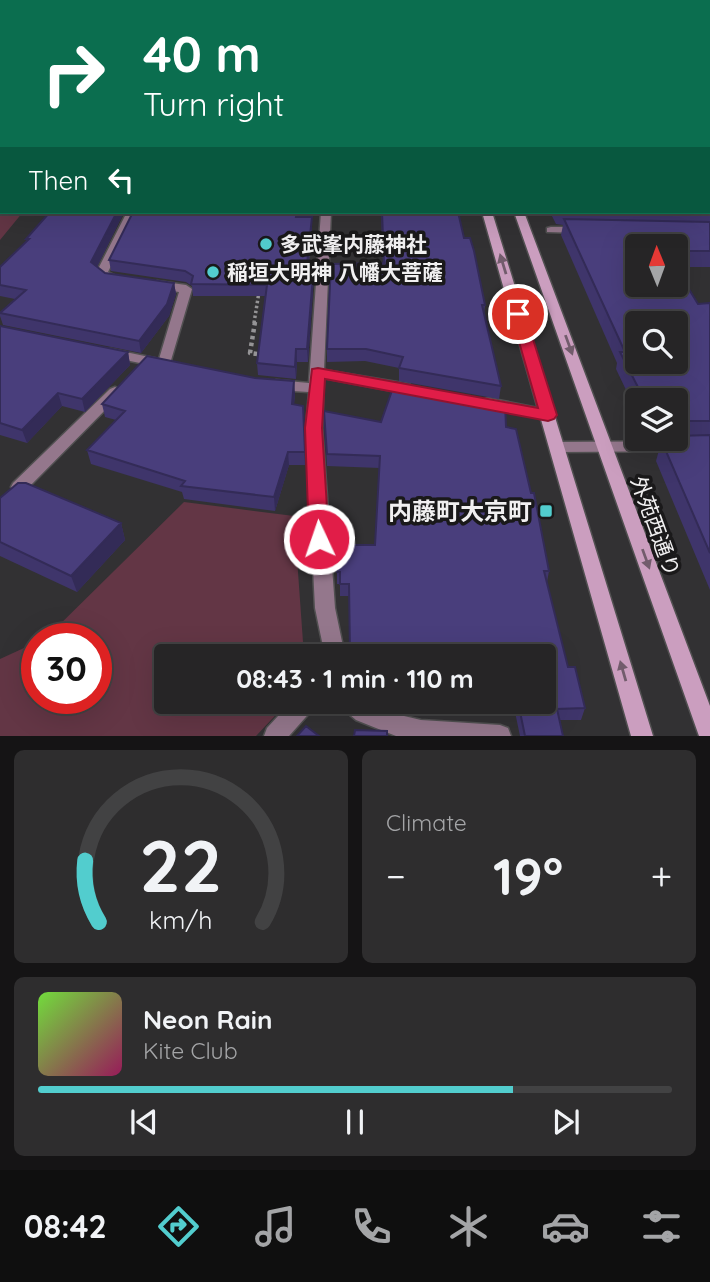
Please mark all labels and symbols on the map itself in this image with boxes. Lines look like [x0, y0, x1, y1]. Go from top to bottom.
place label: 多武峯内藤神社 [280, 231, 427, 257]
north arrow [625, 234, 688, 298]
marker: 多武峯内藤神社 [258, 236, 274, 252]
one-way arrow [497, 254, 508, 275]
place label: 稲垣大明神 八幡大菩薩 [227, 259, 443, 285]
marker: 稲垣大明神 八幡大菩薩 [205, 264, 221, 280]
pin [488, 284, 548, 344]
one-way arrow [563, 334, 574, 355]
street label: 外苑西通り [626, 472, 686, 580]
place label: 内藤町大京町 [388, 496, 532, 526]
position arrow [282, 502, 356, 576]
marker: 内藤町大京町 [538, 503, 554, 519]
one-way arrow [641, 548, 652, 569]
speed limit sign: 30 [21, 623, 112, 714]
one-way arrow [618, 660, 628, 681]

